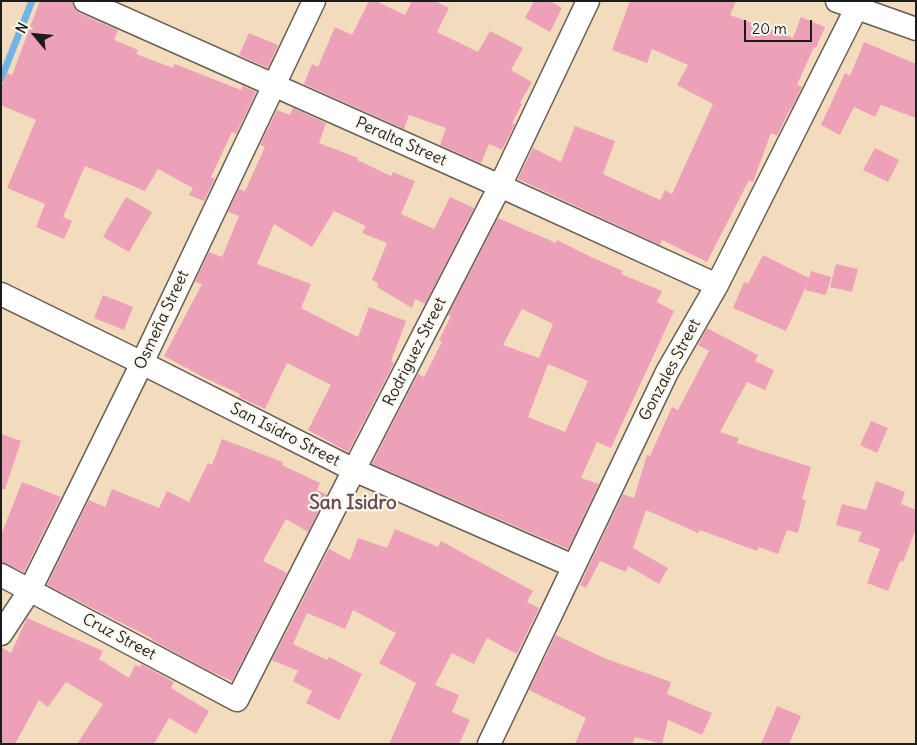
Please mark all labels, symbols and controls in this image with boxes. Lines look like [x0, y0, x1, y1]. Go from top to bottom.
north arrow [10, 10, 60, 60]
scale bar [747, 10, 814, 42]
text: N [12, 19, 32, 36]
text: 20 m [752, 19, 787, 38]
street label: Peralta Street [352, 113, 450, 171]
street label: Osmeña Street [131, 267, 193, 373]
street label: Rodriguez Street [379, 294, 451, 410]
street label: Gonzales Street [635, 316, 705, 424]
street label: San Isidro Street [227, 399, 343, 471]
district label: San Isidro [309, 493, 397, 515]
street label: Cruz Street [79, 610, 159, 664]

